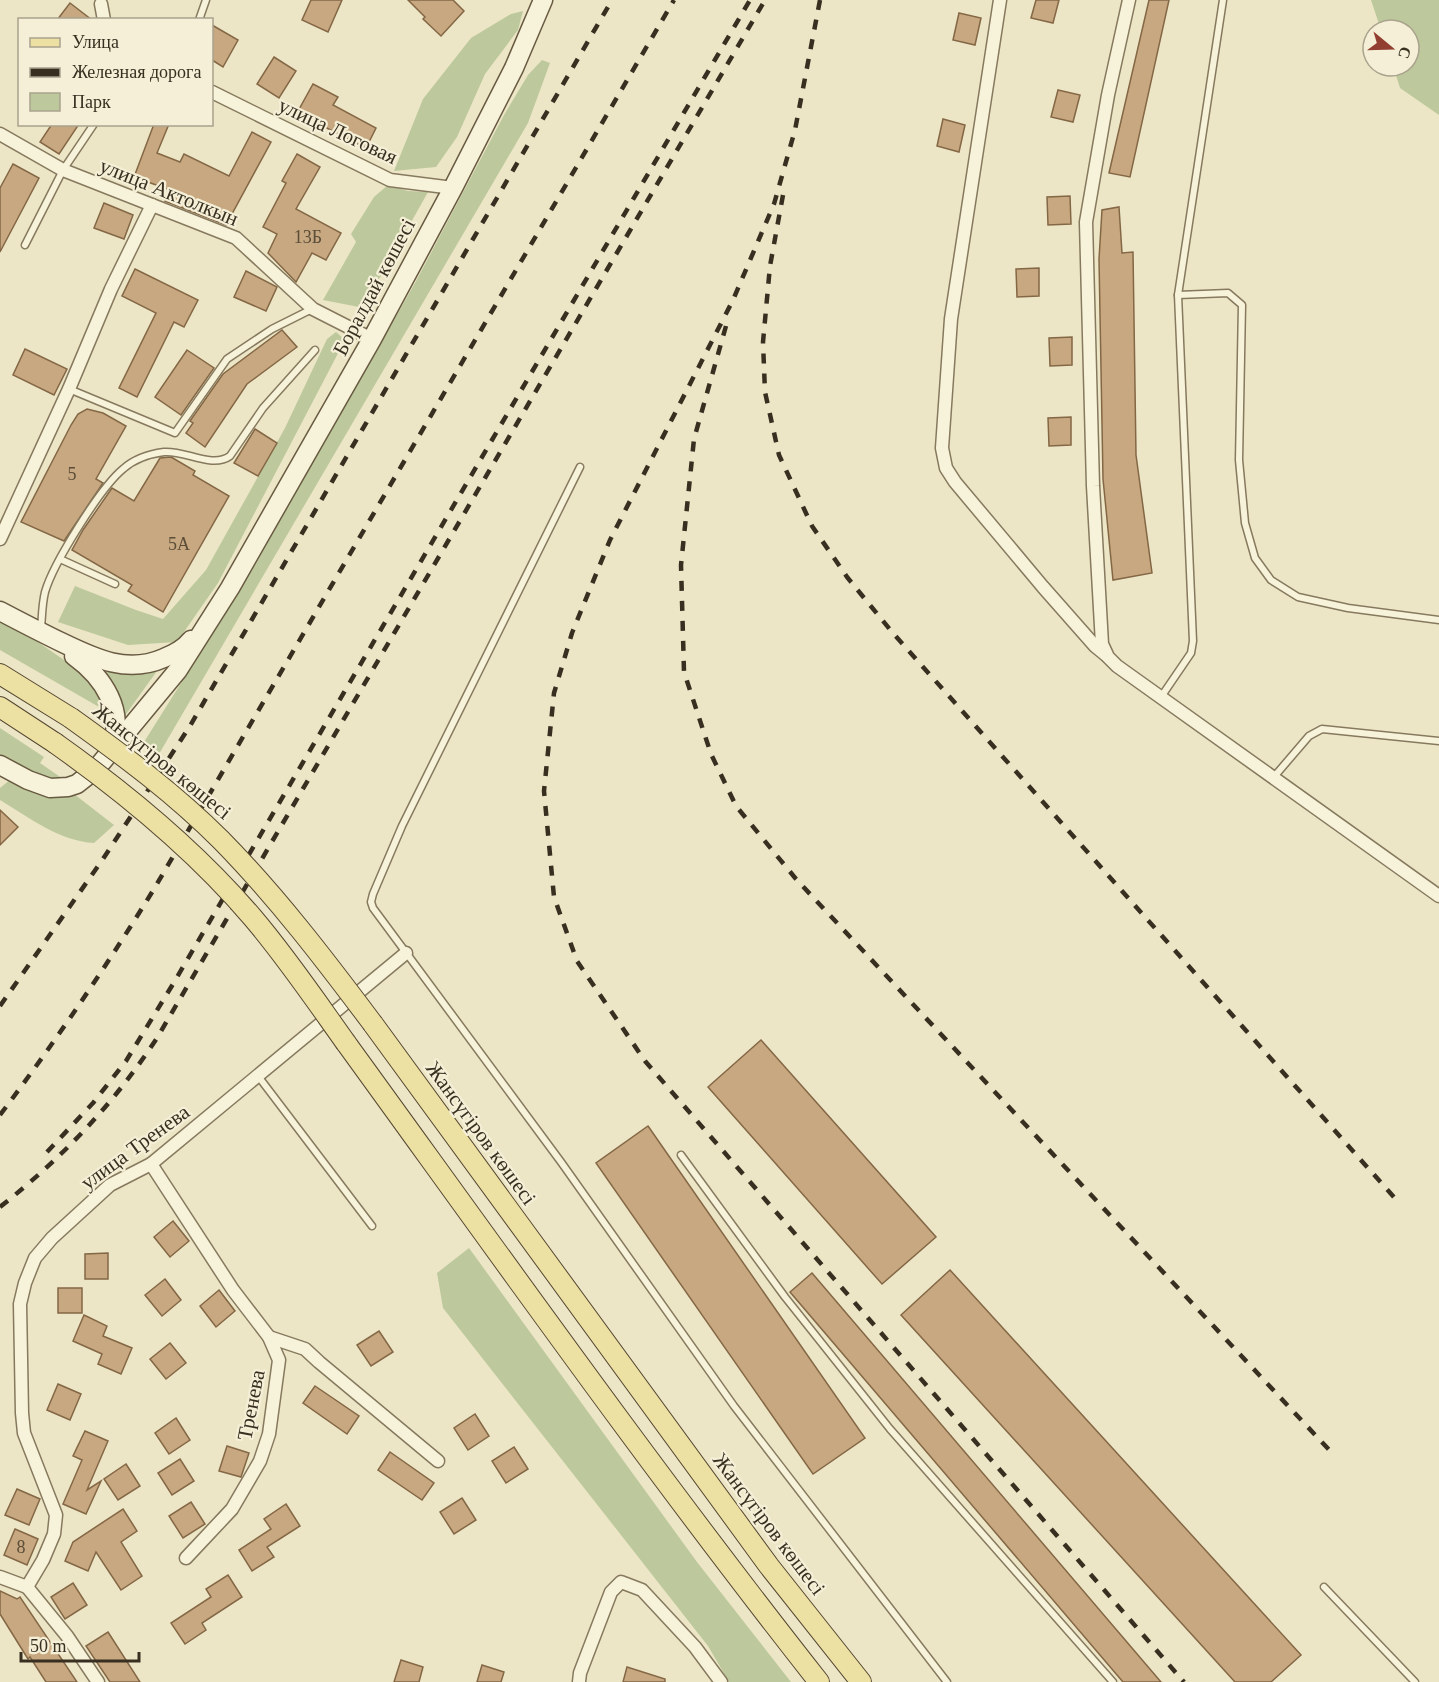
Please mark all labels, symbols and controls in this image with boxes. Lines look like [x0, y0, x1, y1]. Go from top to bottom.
legend [18, 18, 213, 126]
north arrow [1361, 18, 1421, 78]
text: Улица [72, 32, 119, 52]
text: С [1395, 44, 1415, 61]
text: Железная дорога [72, 62, 201, 82]
text: Парк [72, 92, 111, 112]
street label: улица Логовая [275, 93, 402, 169]
street label: улица Актолкын [96, 153, 242, 231]
street label: Боралдай көшесі [328, 214, 420, 359]
house number: 13Б [294, 227, 322, 247]
house number: 5 [68, 464, 77, 484]
house number: 5А [168, 534, 190, 554]
street label: Жансүгіров көшесі [88, 698, 236, 824]
street label: Жансүгіров көшесі [421, 1057, 541, 1209]
street label: улица Тренева [76, 1099, 195, 1194]
street label: Тренева [232, 1367, 270, 1442]
street label: Жансүгіров көшесі [708, 1448, 830, 1600]
house number: 8 [17, 1537, 26, 1557]
scale bar [21, 1625, 140, 1663]
text: 50 m [30, 1636, 67, 1656]

